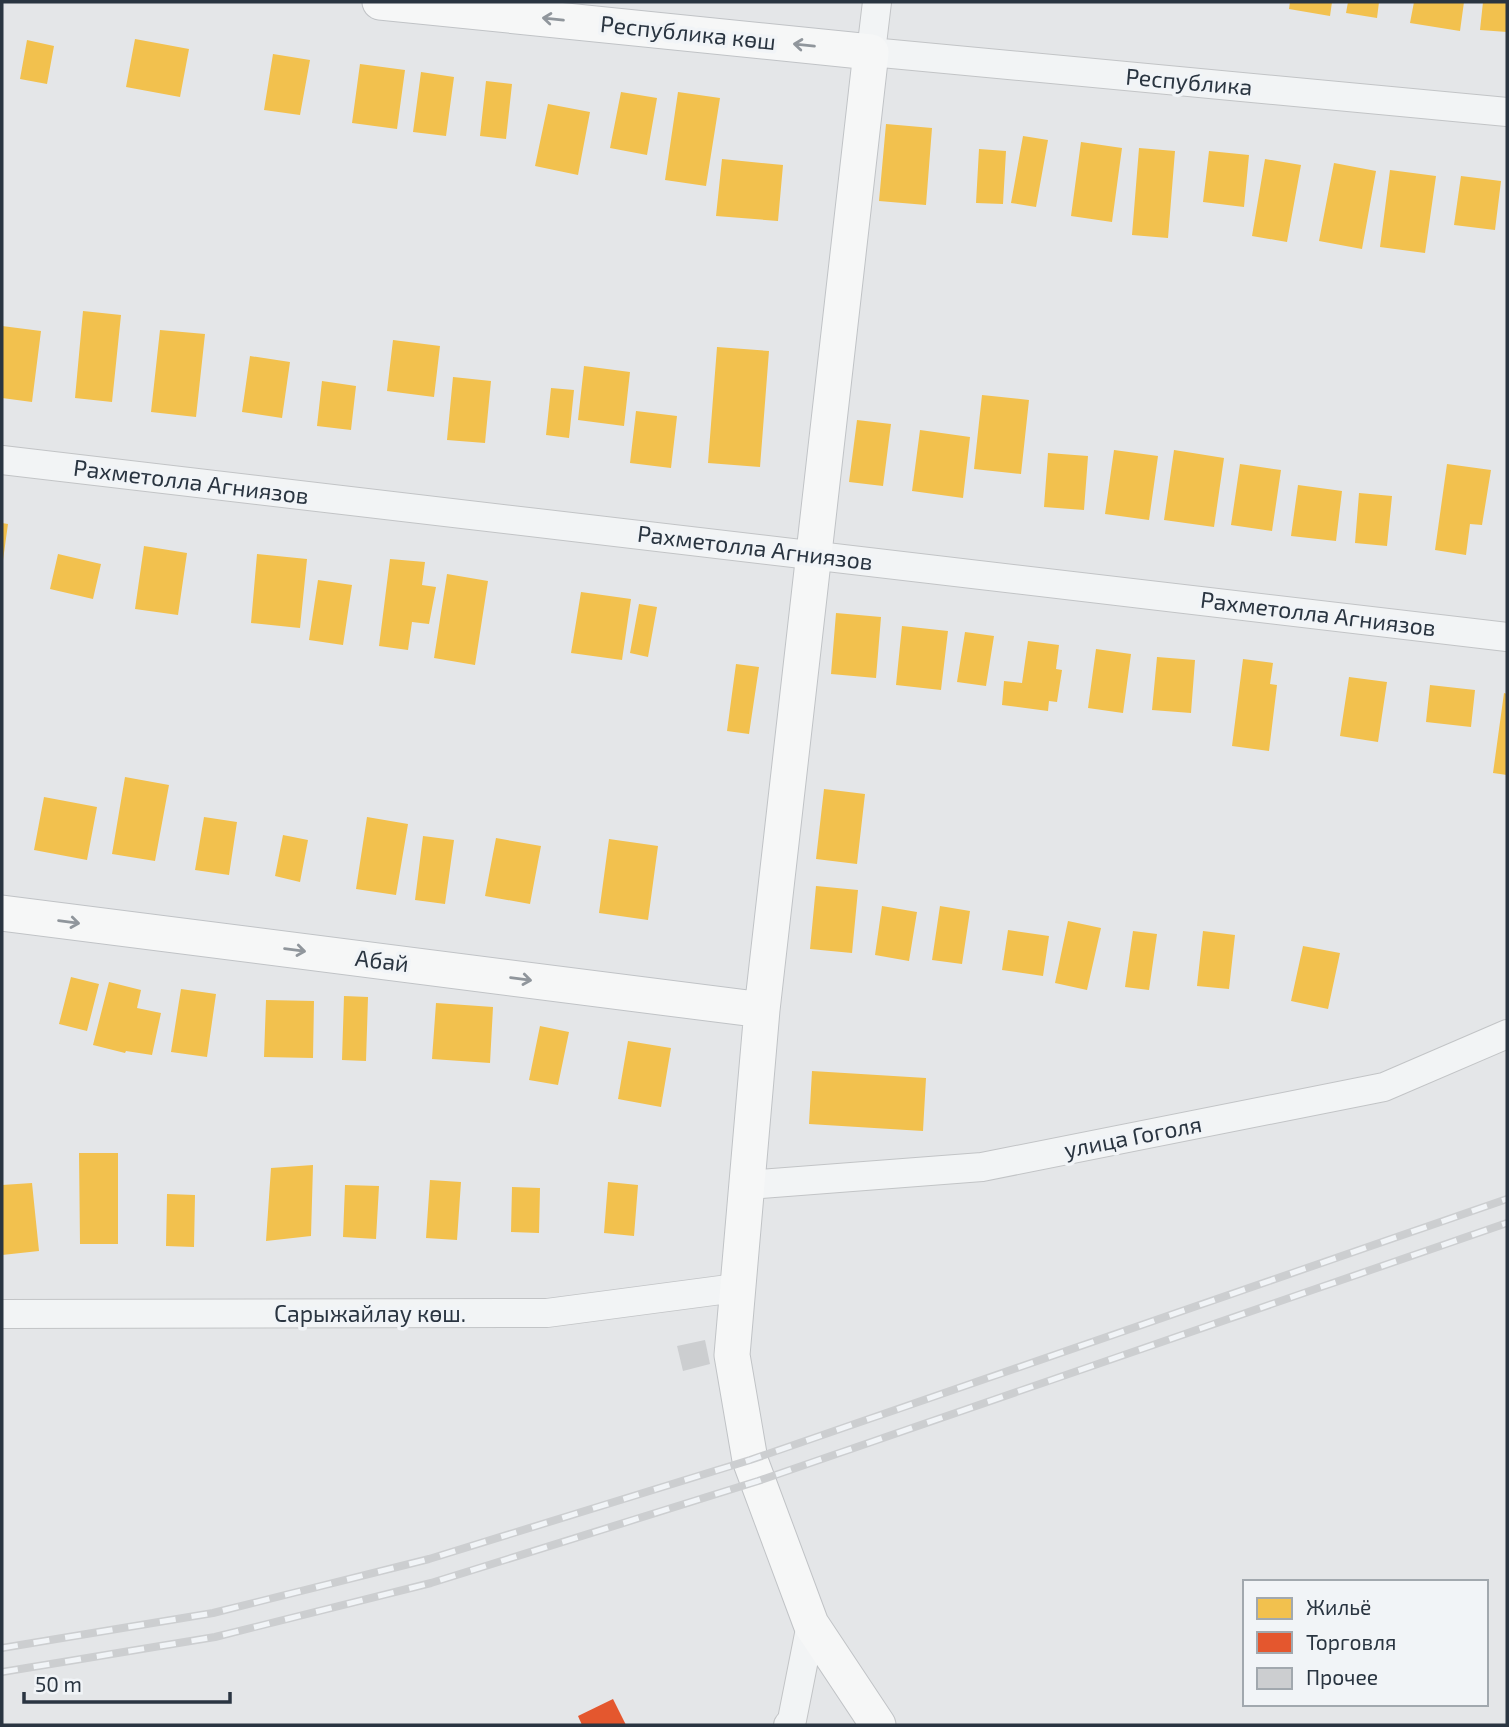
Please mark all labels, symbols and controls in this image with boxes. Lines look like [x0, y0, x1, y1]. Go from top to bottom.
street label: Республика көш [599, 9, 777, 56]
one-way arrow [542, 12, 565, 25]
one-way arrow [793, 38, 815, 51]
street label: Республика [1124, 62, 1254, 101]
street label: Рахметолла Агниязов [72, 453, 310, 509]
street label: Рахметолла Агниязов [636, 519, 874, 575]
street label: Рахметолла Агниязов [1199, 585, 1437, 641]
one-way arrow [58, 915, 80, 928]
street label: Абай [354, 943, 410, 977]
one-way arrow [283, 944, 306, 957]
one-way arrow [509, 973, 532, 986]
street label: улица Гоголя [1062, 1109, 1204, 1164]
street label: Сарыжайлау көш. [274, 1299, 466, 1328]
legend [1243, 1580, 1488, 1706]
text: Жильё [1306, 1594, 1371, 1619]
text: Торговля [1306, 1629, 1396, 1654]
scale bar [24, 1660, 231, 1704]
text: Прочее [1306, 1664, 1378, 1689]
text: 50 m [35, 1671, 82, 1696]

